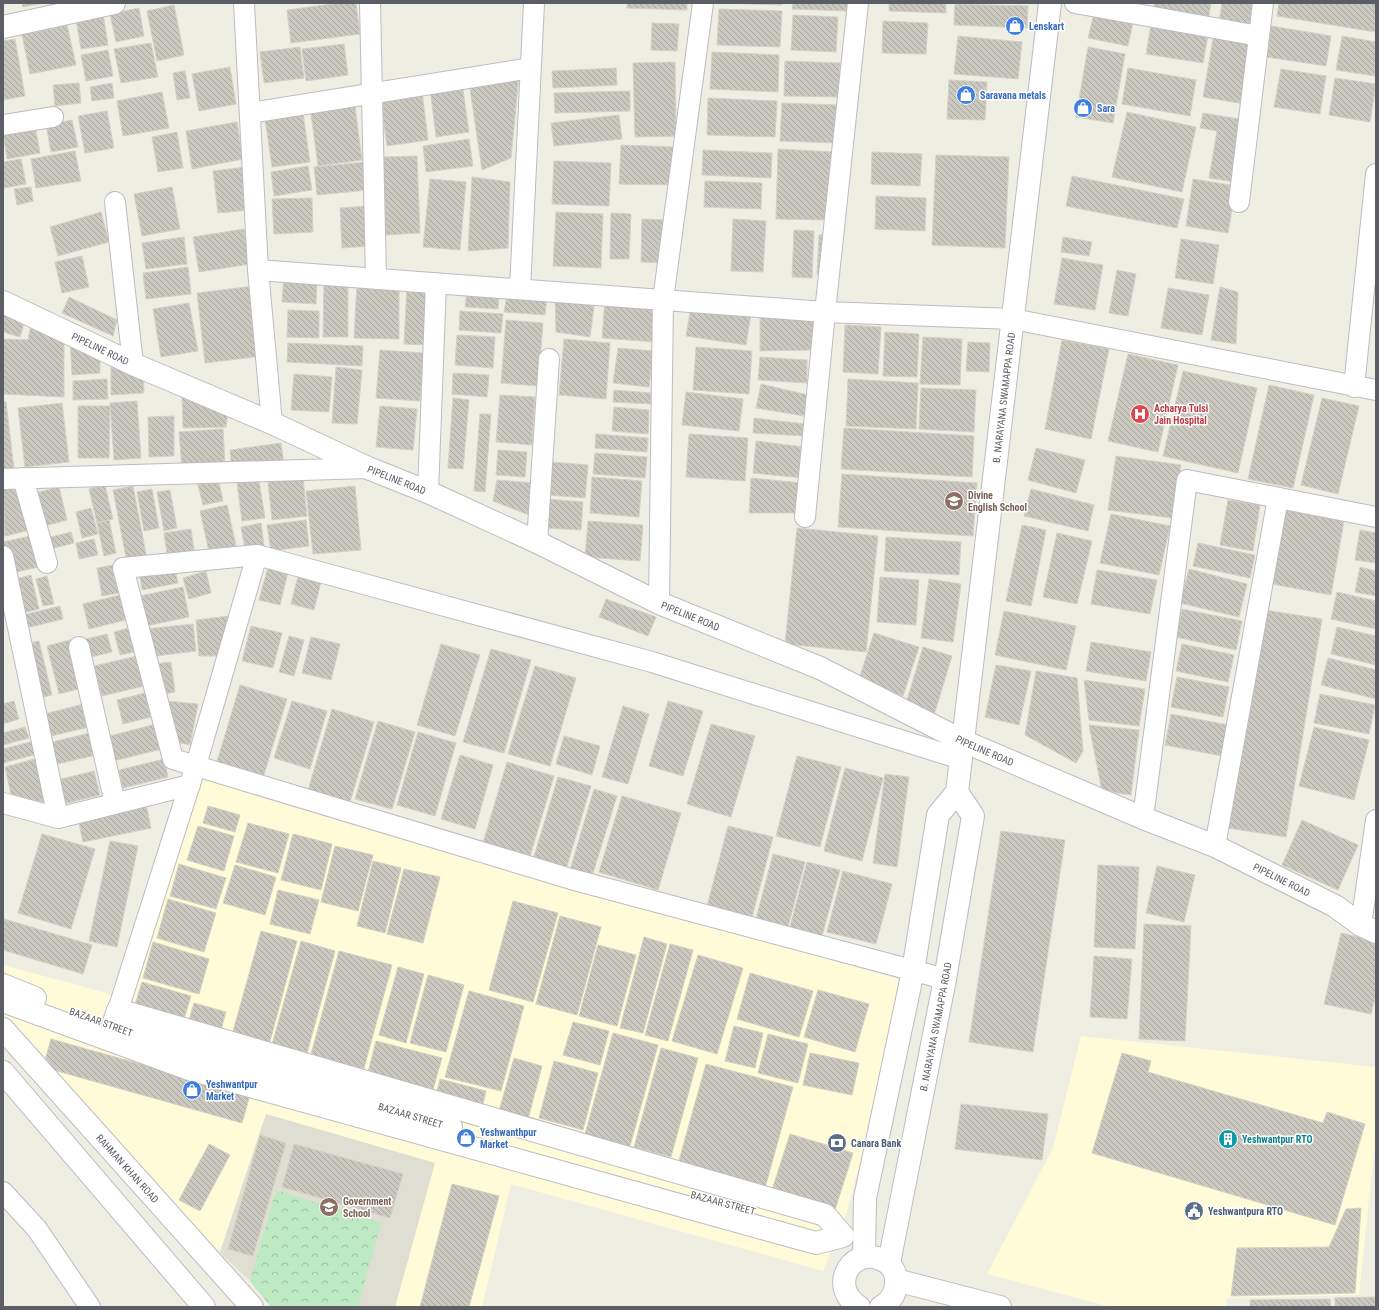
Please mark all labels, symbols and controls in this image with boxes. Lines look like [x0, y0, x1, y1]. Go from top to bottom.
shop icon: Lenskart [1004, 15, 1026, 37]
place label: Lenskart [1029, 21, 1064, 32]
shop icon: Saravana metals [955, 84, 977, 106]
place label: Saravana metals [980, 90, 1046, 101]
shop icon: Sara [1072, 97, 1094, 119]
place label: Sara [1097, 103, 1115, 114]
street label: PIPELINE ROAD [70, 330, 131, 367]
street label: B. NARAYANA SWAMAPPA ROAD [990, 332, 1017, 463]
hospital icon: Acharya Tulsi Jain Hospital [1129, 403, 1151, 425]
place label: Acharya Tulsi Jain Hospital [1154, 403, 1208, 426]
street label: PIPELINE ROAD [366, 463, 428, 496]
school or university icon: Divine English School [943, 490, 965, 512]
place label: Divine English School [968, 490, 1027, 513]
street label: PIPELINE ROAD [660, 599, 722, 633]
street label: PIPELINE ROAD [954, 733, 1016, 768]
street label: PIPELINE ROAD [1252, 861, 1312, 898]
street label: B. NARAYANA SWAMAPPA ROAD [918, 961, 953, 1092]
street label: BAZAAR STREET [68, 1005, 134, 1039]
shop icon: Yeshwantpur Market [181, 1079, 203, 1101]
place label: Yeshwantpur Market [206, 1079, 258, 1102]
street label: BAZAAR STREET [377, 1100, 444, 1130]
shop icon: Yeshwanthpur Market [455, 1127, 477, 1149]
place label: Yeshwanthpur Market [480, 1127, 537, 1150]
building icon: Yeshwantpur RTO [1217, 1128, 1239, 1150]
street label: RAHMAN KHAN ROAD [94, 1132, 161, 1205]
bank icon: Canara Bank [826, 1132, 848, 1154]
place label: Yeshwantpur RTO [1242, 1134, 1312, 1145]
place label: Canara Bank [851, 1138, 901, 1149]
street label: BAZAAR STREET [689, 1189, 757, 1217]
school or university icon: Government School [318, 1196, 340, 1218]
place label: Government School [343, 1196, 391, 1219]
public building icon: Yeshwantpura RTO [1183, 1200, 1205, 1222]
place label: Yeshwantpura RTO [1208, 1206, 1283, 1217]

